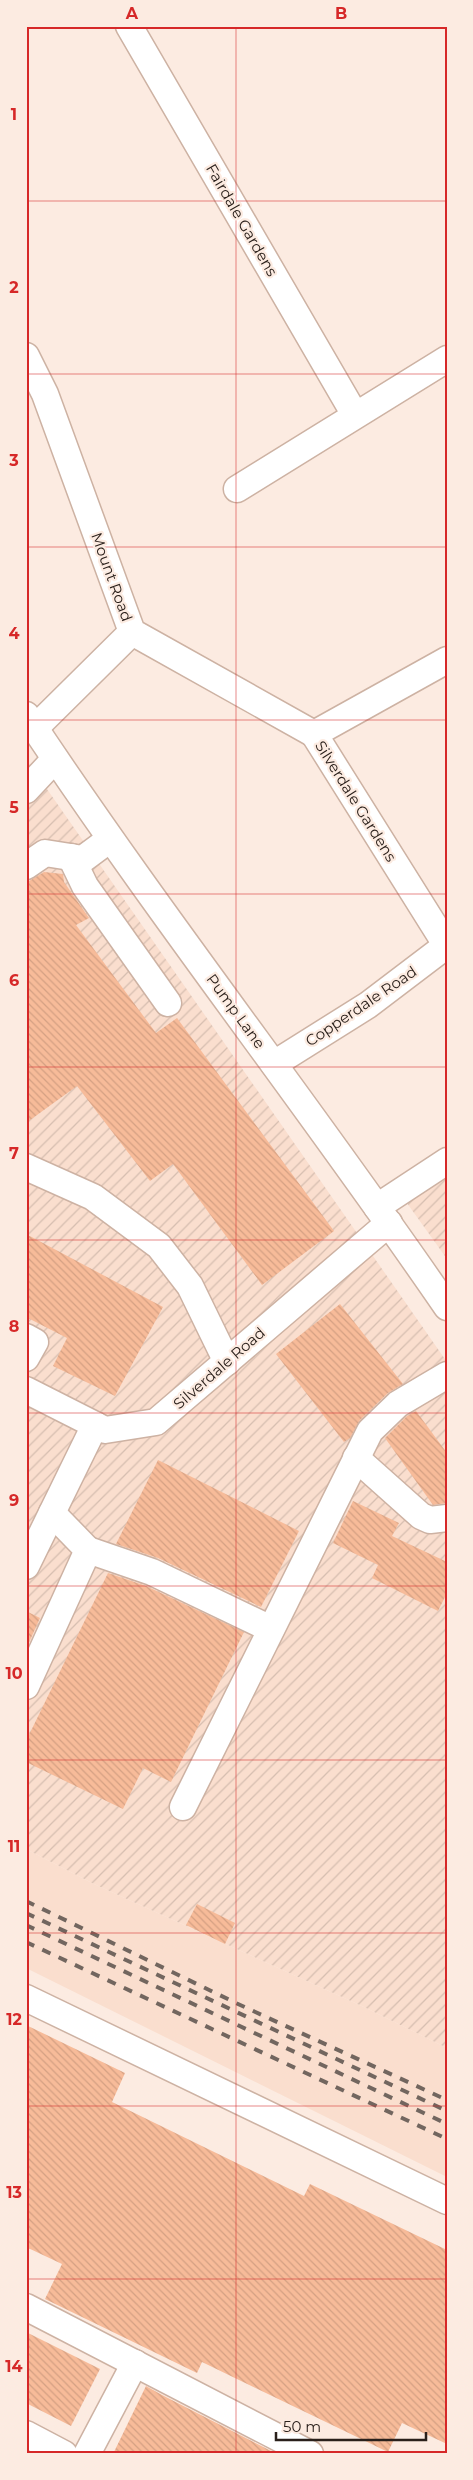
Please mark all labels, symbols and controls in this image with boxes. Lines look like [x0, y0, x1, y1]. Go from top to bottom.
text: A [125, 4, 139, 23]
text: B [335, 4, 347, 23]
text: 1 [11, 105, 17, 124]
street label: Fairdale Gardens [202, 160, 282, 280]
text: 2 [9, 278, 19, 297]
text: 3 [8, 451, 19, 470]
street label: Mount Road [87, 530, 137, 624]
text: 4 [8, 624, 20, 643]
street label: Silverdale Gardens [311, 737, 401, 865]
text: 5 [9, 798, 19, 817]
street label: Copperdale Road [302, 962, 420, 1050]
street label: Pump Lane [203, 970, 269, 1052]
text: 6 [9, 971, 19, 990]
text: 7 [9, 1144, 19, 1163]
text: 8 [9, 1317, 19, 1336]
street label: Silverdale Road [169, 1323, 269, 1413]
text: 9 [9, 1491, 19, 1510]
text: 10 [5, 1664, 23, 1683]
text: 11 [8, 1837, 20, 1856]
text: 12 [6, 2010, 22, 2029]
text: 13 [6, 2183, 22, 2202]
text: 14 [5, 2357, 23, 2376]
scale bar [276, 2410, 426, 2442]
text: 50 m [283, 2417, 321, 2436]

